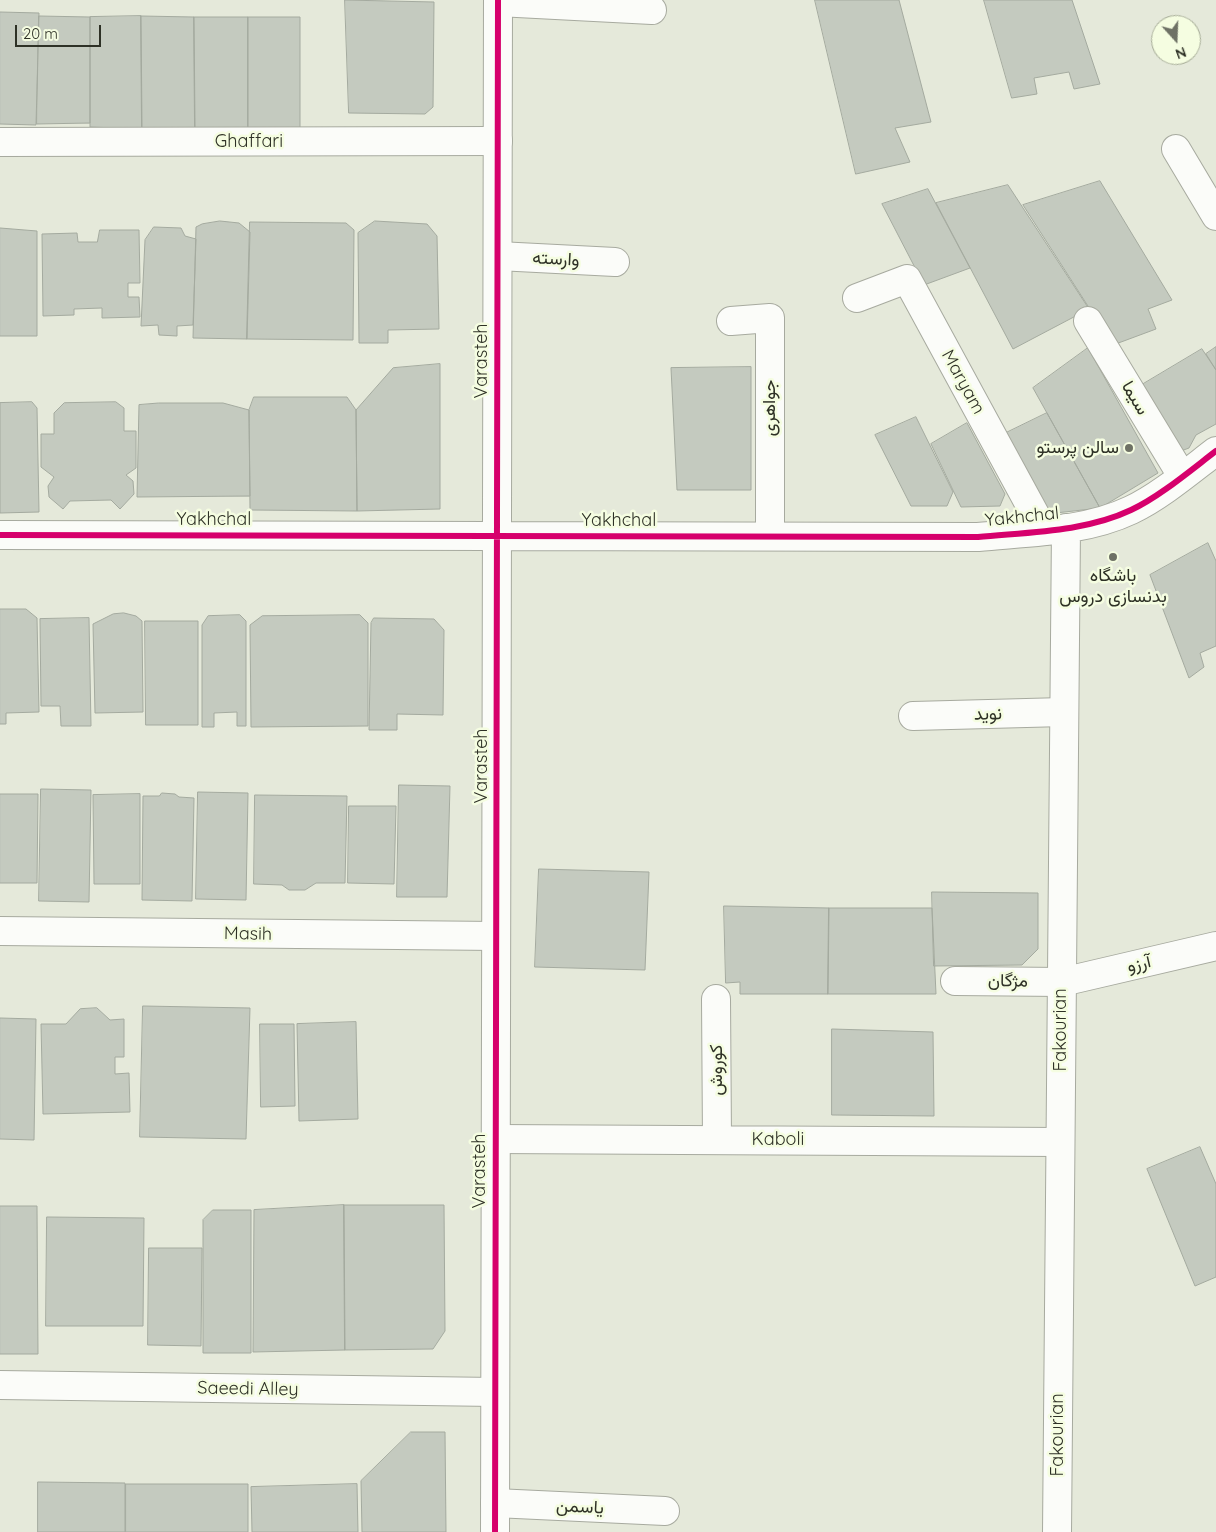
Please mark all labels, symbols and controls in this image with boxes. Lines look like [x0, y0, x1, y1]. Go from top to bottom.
scale bar [18, 15, 104, 47]
north arrow [1151, 15, 1201, 65]
text: 20 m [23, 24, 58, 43]
text: N [1173, 43, 1189, 63]
street label: Ghaffari [215, 131, 283, 153]
street label: وارسته [532, 247, 580, 271]
street label: Varasteh [471, 323, 493, 399]
street label: Maryam [937, 346, 989, 418]
street label: سیما [1117, 377, 1153, 419]
street label: جواهری [759, 380, 781, 436]
place label: سالن پرستو [1037, 437, 1119, 459]
marker: سالن پرستو [1123, 442, 1135, 454]
street label: Yakhchal [984, 502, 1060, 532]
street label: Yakhchal [177, 509, 251, 531]
street label: Yakhchal [582, 510, 656, 532]
marker: باشگاه بدنسازی دروس [1107, 551, 1119, 563]
place label: باشگاه بدنسازی دروس [1059, 565, 1167, 608]
street label: نوید [974, 703, 1002, 725]
street label: Varasteh [471, 728, 493, 804]
street label: Masih [224, 923, 272, 945]
street label: آرزو [1125, 951, 1153, 977]
street label: مژگان [988, 970, 1028, 992]
street label: Fakourian [1050, 988, 1072, 1072]
street label: کوروش [706, 1044, 728, 1096]
street label: Kaboli [752, 1129, 804, 1151]
street label: Varasteh [469, 1133, 491, 1209]
street label: Saeedi Alley [197, 1377, 299, 1401]
street label: Fakourian [1047, 1393, 1069, 1477]
street label: یاسمن [556, 1495, 604, 1519]

